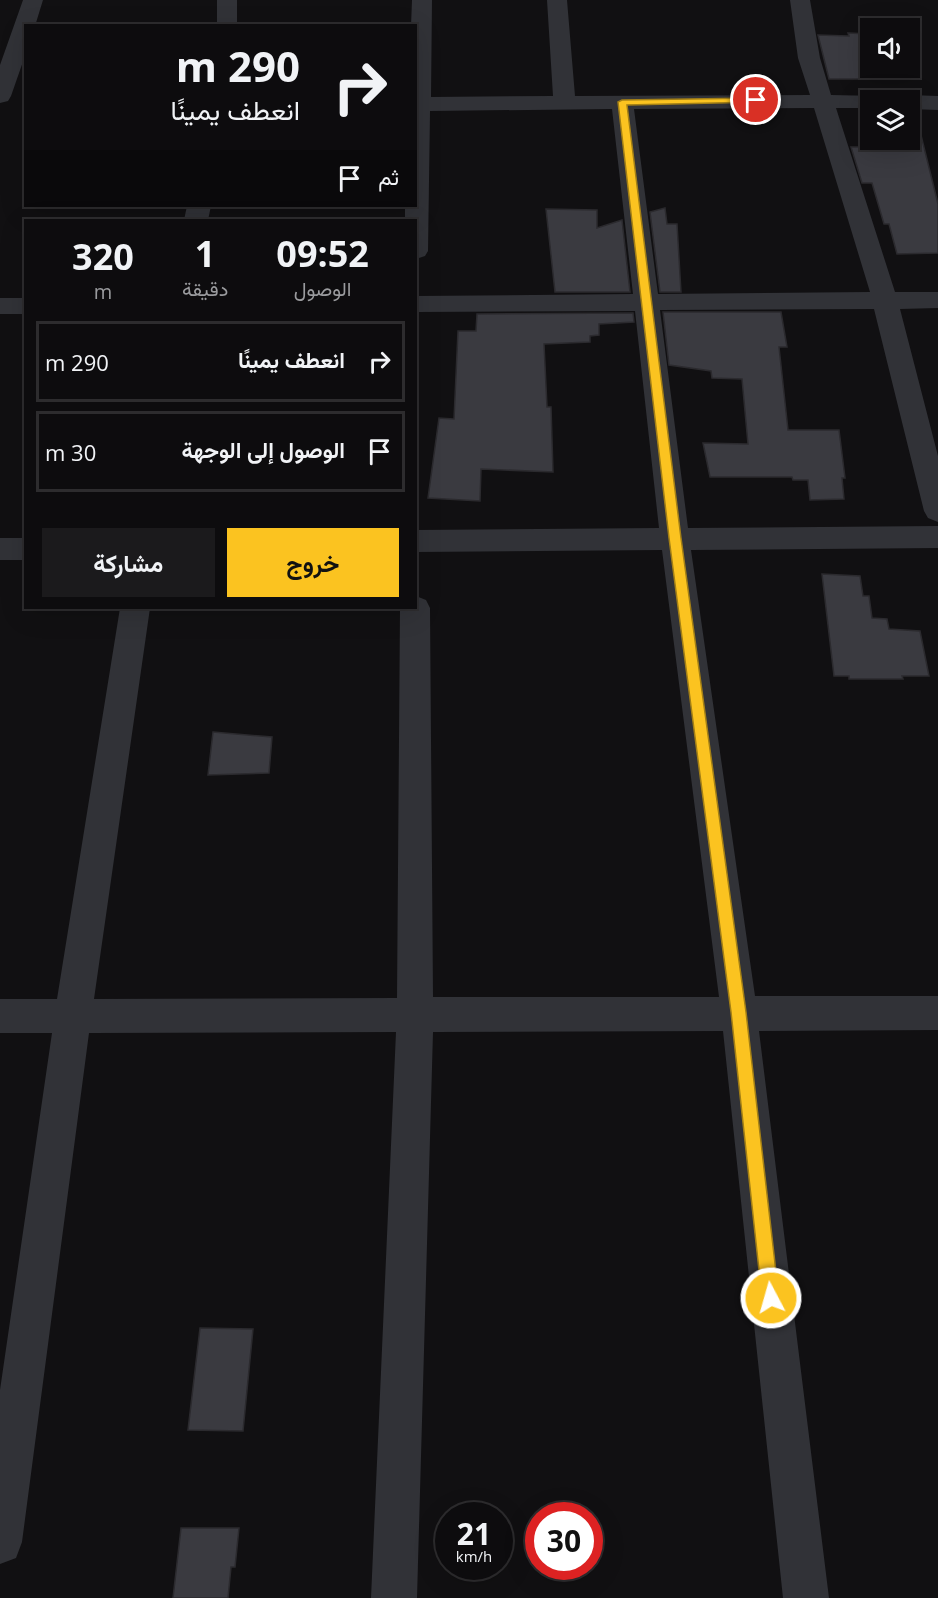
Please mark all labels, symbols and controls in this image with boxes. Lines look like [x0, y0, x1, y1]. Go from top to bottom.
map controls [860, 18, 920, 150]
button: sound [860, 18, 920, 78]
text: 290 m [176, 37, 300, 94]
icon: right [321, 48, 399, 126]
pin [730, 74, 781, 125]
icon: arrive [739, 83, 772, 116]
button: layers [860, 90, 920, 150]
text: انعطف يمينًا [170, 91, 300, 128]
text: ثم [378, 161, 399, 191]
icon: arrive [333, 162, 366, 195]
text: 1 [195, 229, 215, 278]
text: 09:52 [276, 229, 369, 278]
text: 320 [72, 232, 134, 281]
text: دقيقة [182, 275, 228, 302]
text: الوصول [294, 275, 351, 302]
text: m [94, 278, 112, 305]
text: انعطف يمينًا [238, 344, 345, 374]
icon: right [363, 345, 396, 378]
text: 290 m [45, 347, 109, 377]
text: الوصول إلى الوجهة [181, 434, 345, 464]
icon: arrive [363, 435, 396, 468]
text: 30 m [45, 437, 96, 467]
button: مشاركة [42, 528, 215, 597]
button: خروج [227, 528, 399, 597]
position arrow [739, 1266, 803, 1330]
speed limit sign: 30 [525, 1502, 603, 1580]
text: 21 [457, 1513, 491, 1554]
text: km/h [456, 1546, 492, 1566]

